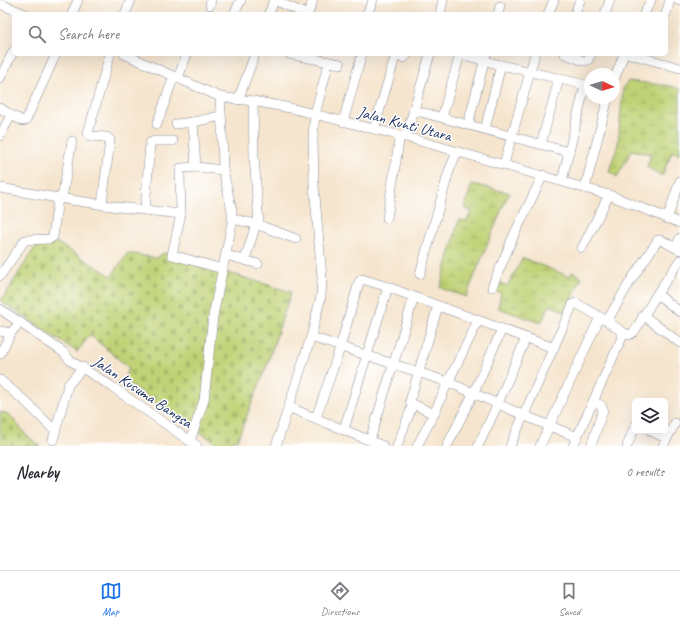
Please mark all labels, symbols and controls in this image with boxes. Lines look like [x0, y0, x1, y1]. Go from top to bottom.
search box [12, 12, 668, 56]
icon: search [26, 23, 48, 45]
text: Search here [58, 25, 119, 44]
north arrow [584, 68, 620, 104]
street label: Jalan Kunti Utara [355, 102, 455, 146]
street label: Jalan Kusuma Bangsa [88, 351, 197, 433]
map controls [632, 398, 668, 434]
button: layers [632, 398, 668, 434]
text: Nearby [16, 462, 59, 483]
text: 0 results [626, 464, 664, 480]
tab: Map [100, 580, 122, 618]
tab: Directions [321, 580, 359, 618]
tab: Saved [558, 580, 580, 618]

